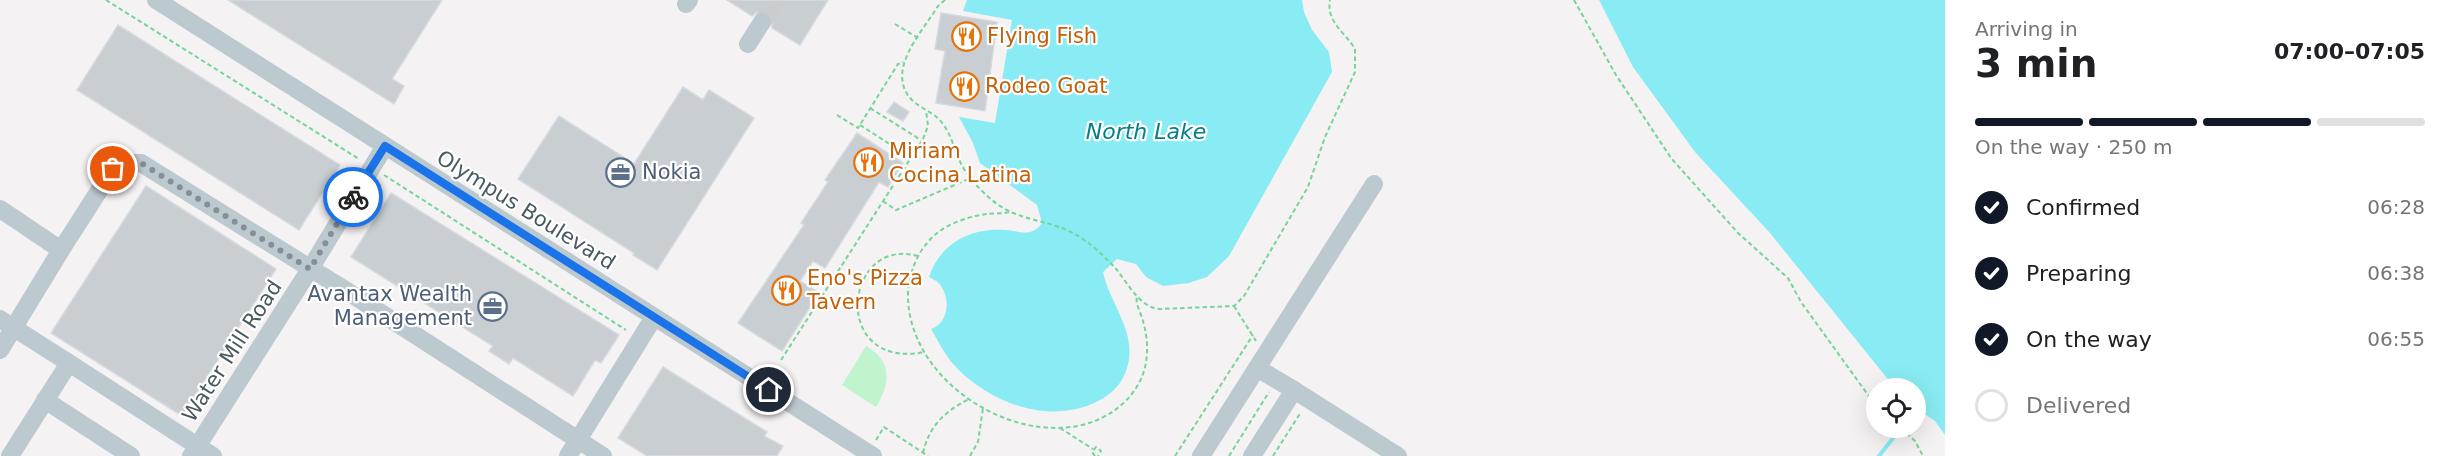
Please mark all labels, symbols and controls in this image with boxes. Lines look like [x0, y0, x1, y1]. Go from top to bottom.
text: Arriving in [1975, 17, 2078, 41]
restaurant icon: Flying Fish [950, 20, 982, 52]
place label: Flying Fish [987, 24, 1097, 48]
text: 07:00–07:05 [2274, 39, 2425, 64]
text: 3 min [1975, 41, 2097, 86]
restaurant icon: Rodeo Goat [948, 70, 980, 102]
place label: Rodeo Goat [985, 74, 1108, 98]
water label: North Lake [1086, 119, 1206, 144]
text: On the way · 250 m [1975, 135, 2173, 159]
place label: Miriam Cocina Latina [889, 139, 1032, 187]
pin [87, 143, 138, 194]
street label: Olympus Boulevard [432, 145, 620, 275]
restaurant icon: Miriam Cocina Latina [852, 147, 884, 179]
icon: bag [96, 152, 129, 185]
office icon: Nokia [605, 156, 637, 188]
place label: Nokia [642, 160, 701, 184]
courier [323, 167, 383, 227]
icon: bike [337, 181, 370, 214]
icon: check [1975, 191, 2008, 224]
text: Confirmed [2026, 195, 2140, 220]
text: 06:28 [2367, 195, 2425, 219]
icon: check [1975, 257, 2008, 290]
text: Preparing [2026, 261, 2132, 286]
text: 06:38 [2367, 261, 2425, 285]
place label: Eno's Pizza Tavern [806, 266, 923, 314]
restaurant icon: Eno's Pizza Tavern [770, 274, 802, 306]
street label: Water Mill Road [177, 276, 287, 426]
place label: Avantax Wealth Management [307, 282, 472, 330]
office icon: Avantax Wealth Management [477, 290, 509, 322]
icon: check [1975, 323, 2008, 356]
text: On the way [2026, 327, 2152, 352]
text: 06:55 [2367, 327, 2425, 351]
pin [743, 364, 794, 415]
icon: home [752, 373, 785, 406]
map controls [1866, 378, 1926, 438]
button: locate [1866, 378, 1926, 438]
text: Delivered [2026, 393, 2131, 418]

